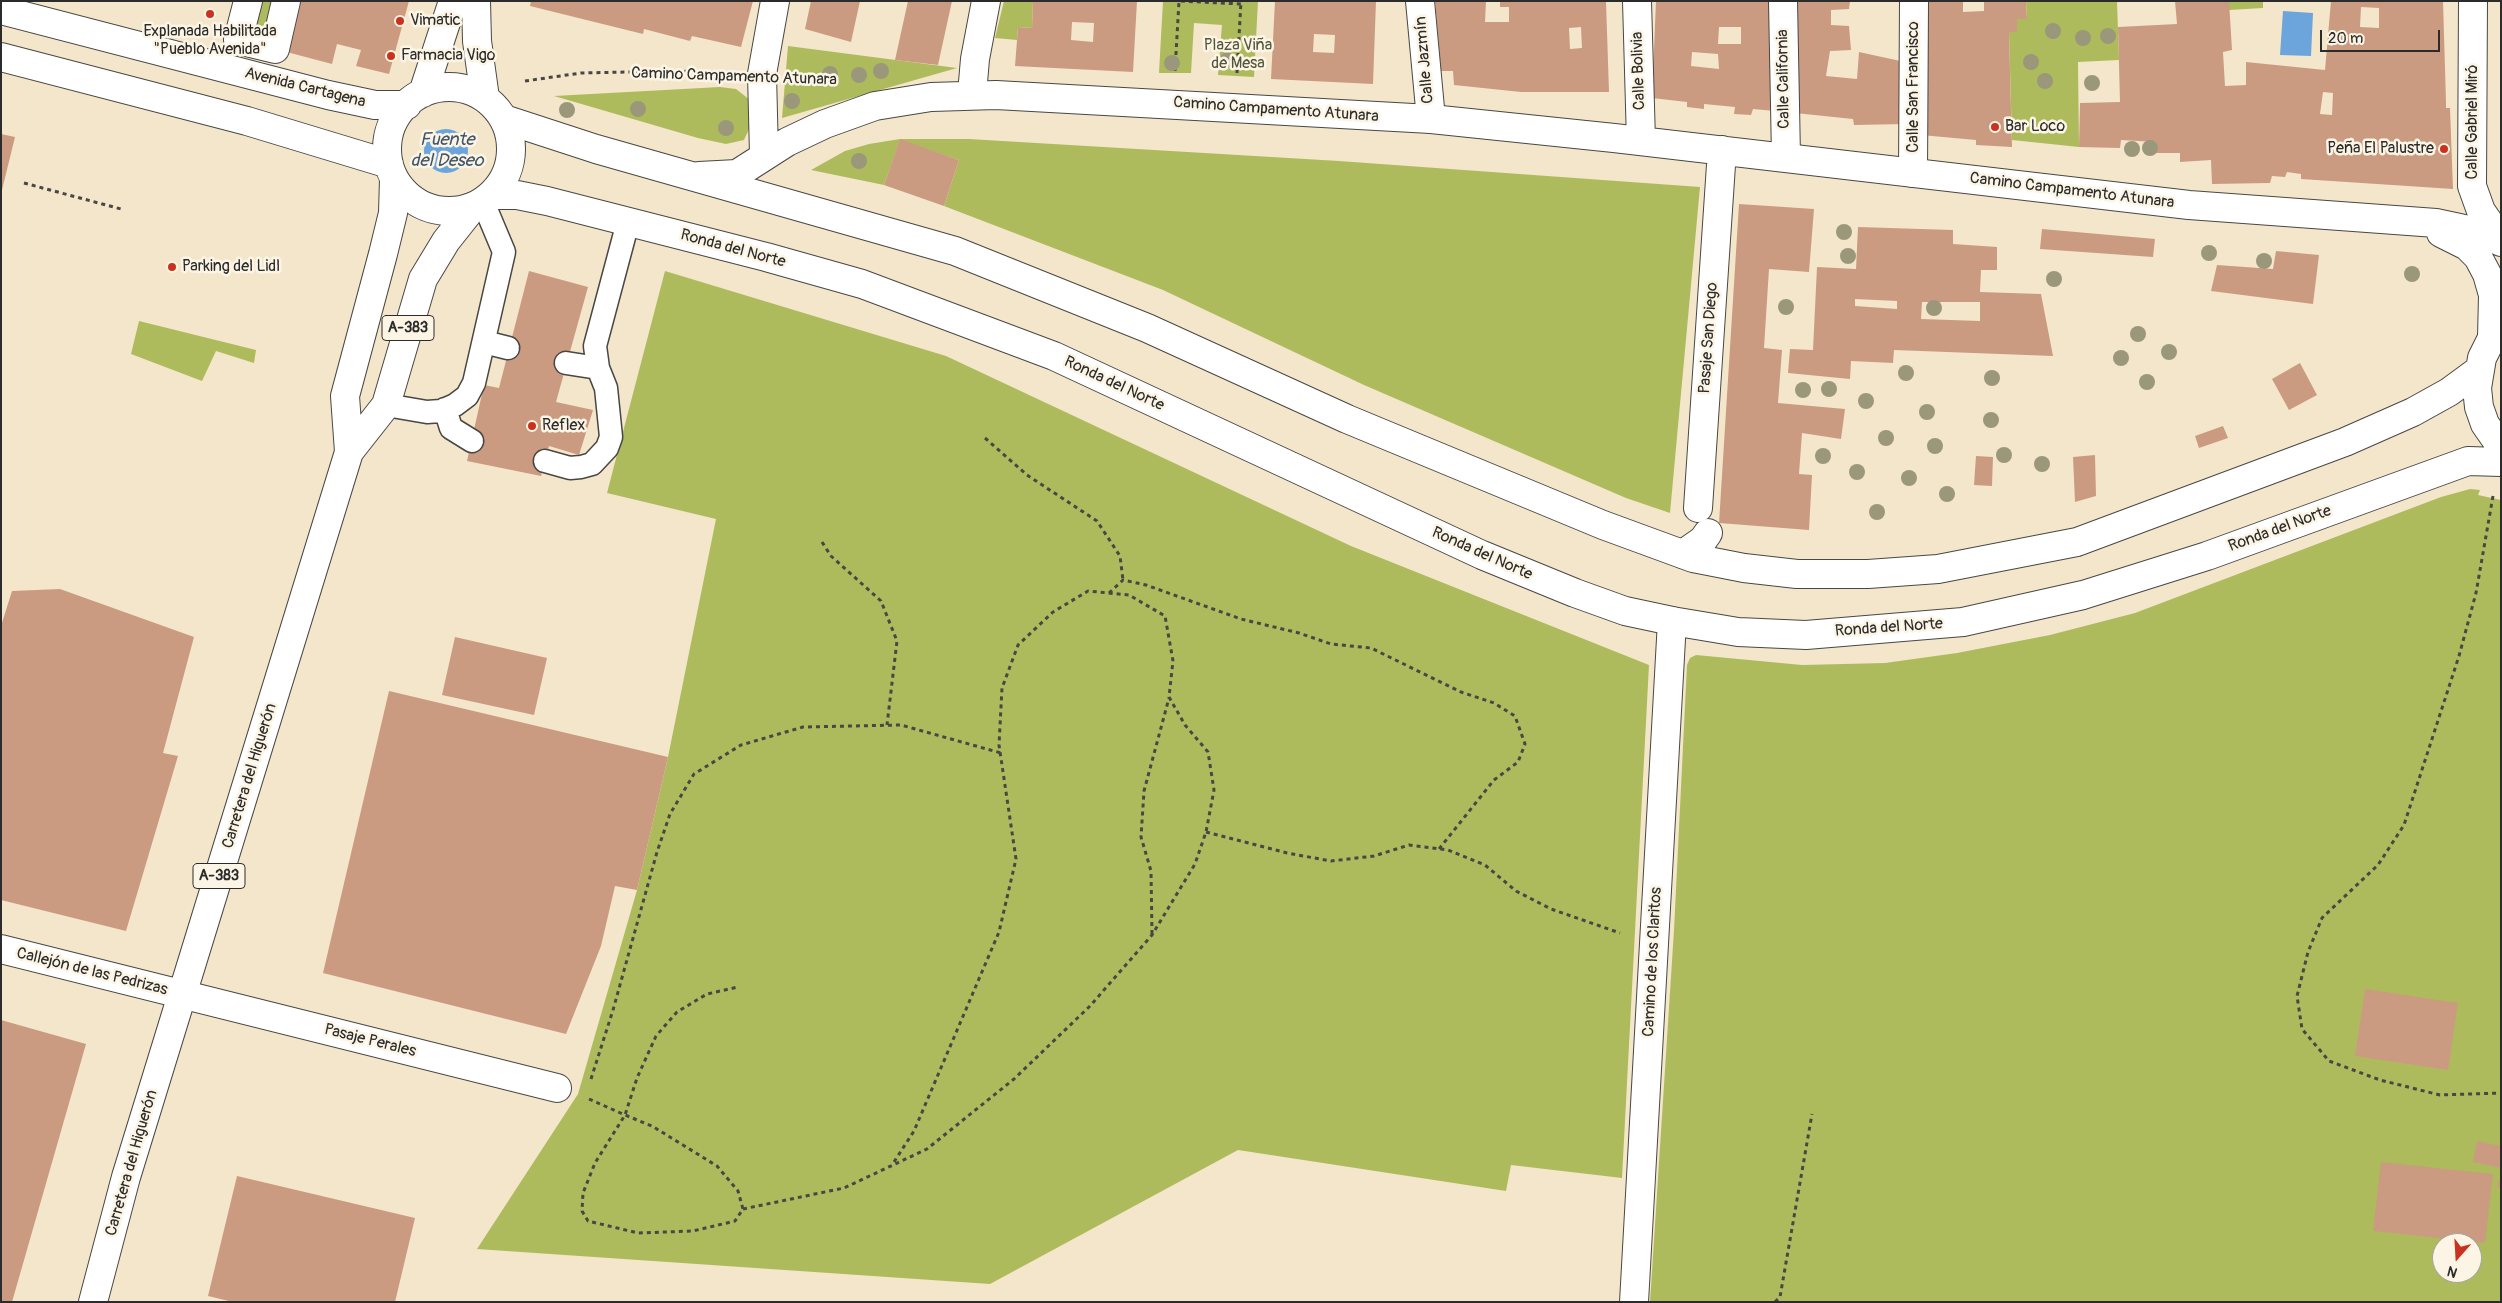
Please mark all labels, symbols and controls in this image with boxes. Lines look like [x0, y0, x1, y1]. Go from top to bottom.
marker: Explanada Habilitada "Pueblo Avenida" [204, 8, 216, 20]
place label: Vimatic [410, 11, 461, 31]
marker: Vimatic [394, 15, 406, 27]
street label: Calle Jazmín [1412, 16, 1438, 104]
scale bar [2322, 20, 2442, 52]
street label: Calle San Francisco [1904, 21, 1924, 153]
place label: Explanada Habilitada "Pueblo Avenida" [143, 22, 277, 60]
street label: Calle California [1774, 29, 1794, 129]
text: 20 m [2328, 29, 2363, 48]
street label: Calle Bolivia [1628, 31, 1650, 111]
park label: Plaza Viña de Mesa [1204, 36, 1272, 74]
place label: Farmacia Vigo [401, 46, 495, 66]
marker: Farmacia Vigo [385, 50, 397, 62]
street label: Avenida Cartagena [243, 64, 367, 112]
street label: Camino Campamento Atunara [631, 64, 837, 90]
street label: Calle Gabriel Miró [2463, 65, 2483, 179]
street label: Camino Campamento Atunara [1173, 93, 1379, 127]
place label: Bar Loco [2005, 117, 2065, 137]
marker: Bar Loco [1989, 121, 2001, 133]
water label: Fuente del Deseo [411, 129, 483, 172]
place label: Peña El Palustre [2327, 139, 2434, 159]
marker: Peña El Palustre [2438, 143, 2450, 155]
street label: Camino Campamento Atunara [1969, 169, 2175, 213]
street label: Ronda del Norte [678, 226, 788, 272]
place label: Parking del Lidl [182, 257, 280, 277]
marker: Parking del Lidl [166, 261, 178, 273]
street label: Pasaje San Diego [1696, 282, 1722, 394]
road number: A-383 [382, 316, 434, 340]
street label: Ronda del Norte [1061, 352, 1167, 416]
place label: Reflex [542, 416, 585, 436]
marker: Reflex [526, 420, 538, 432]
street label: Ronda del Norte [2226, 501, 2334, 557]
street label: Ronda del Norte [1429, 523, 1535, 585]
street label: Ronda del Norte [1834, 615, 1944, 641]
street label: Carretera del Higuerón [219, 701, 281, 851]
road number: A-383 [193, 864, 245, 888]
street label: Camino de los Claritos [1639, 887, 1667, 1037]
street label: Callejón de las Pedrizas [14, 944, 170, 1000]
street label: Pasaje Perales [322, 1020, 418, 1062]
street label: Carretera del Higuerón [102, 1088, 162, 1238]
north arrow [2432, 1233, 2482, 1283]
text: N [2445, 1262, 2460, 1281]

